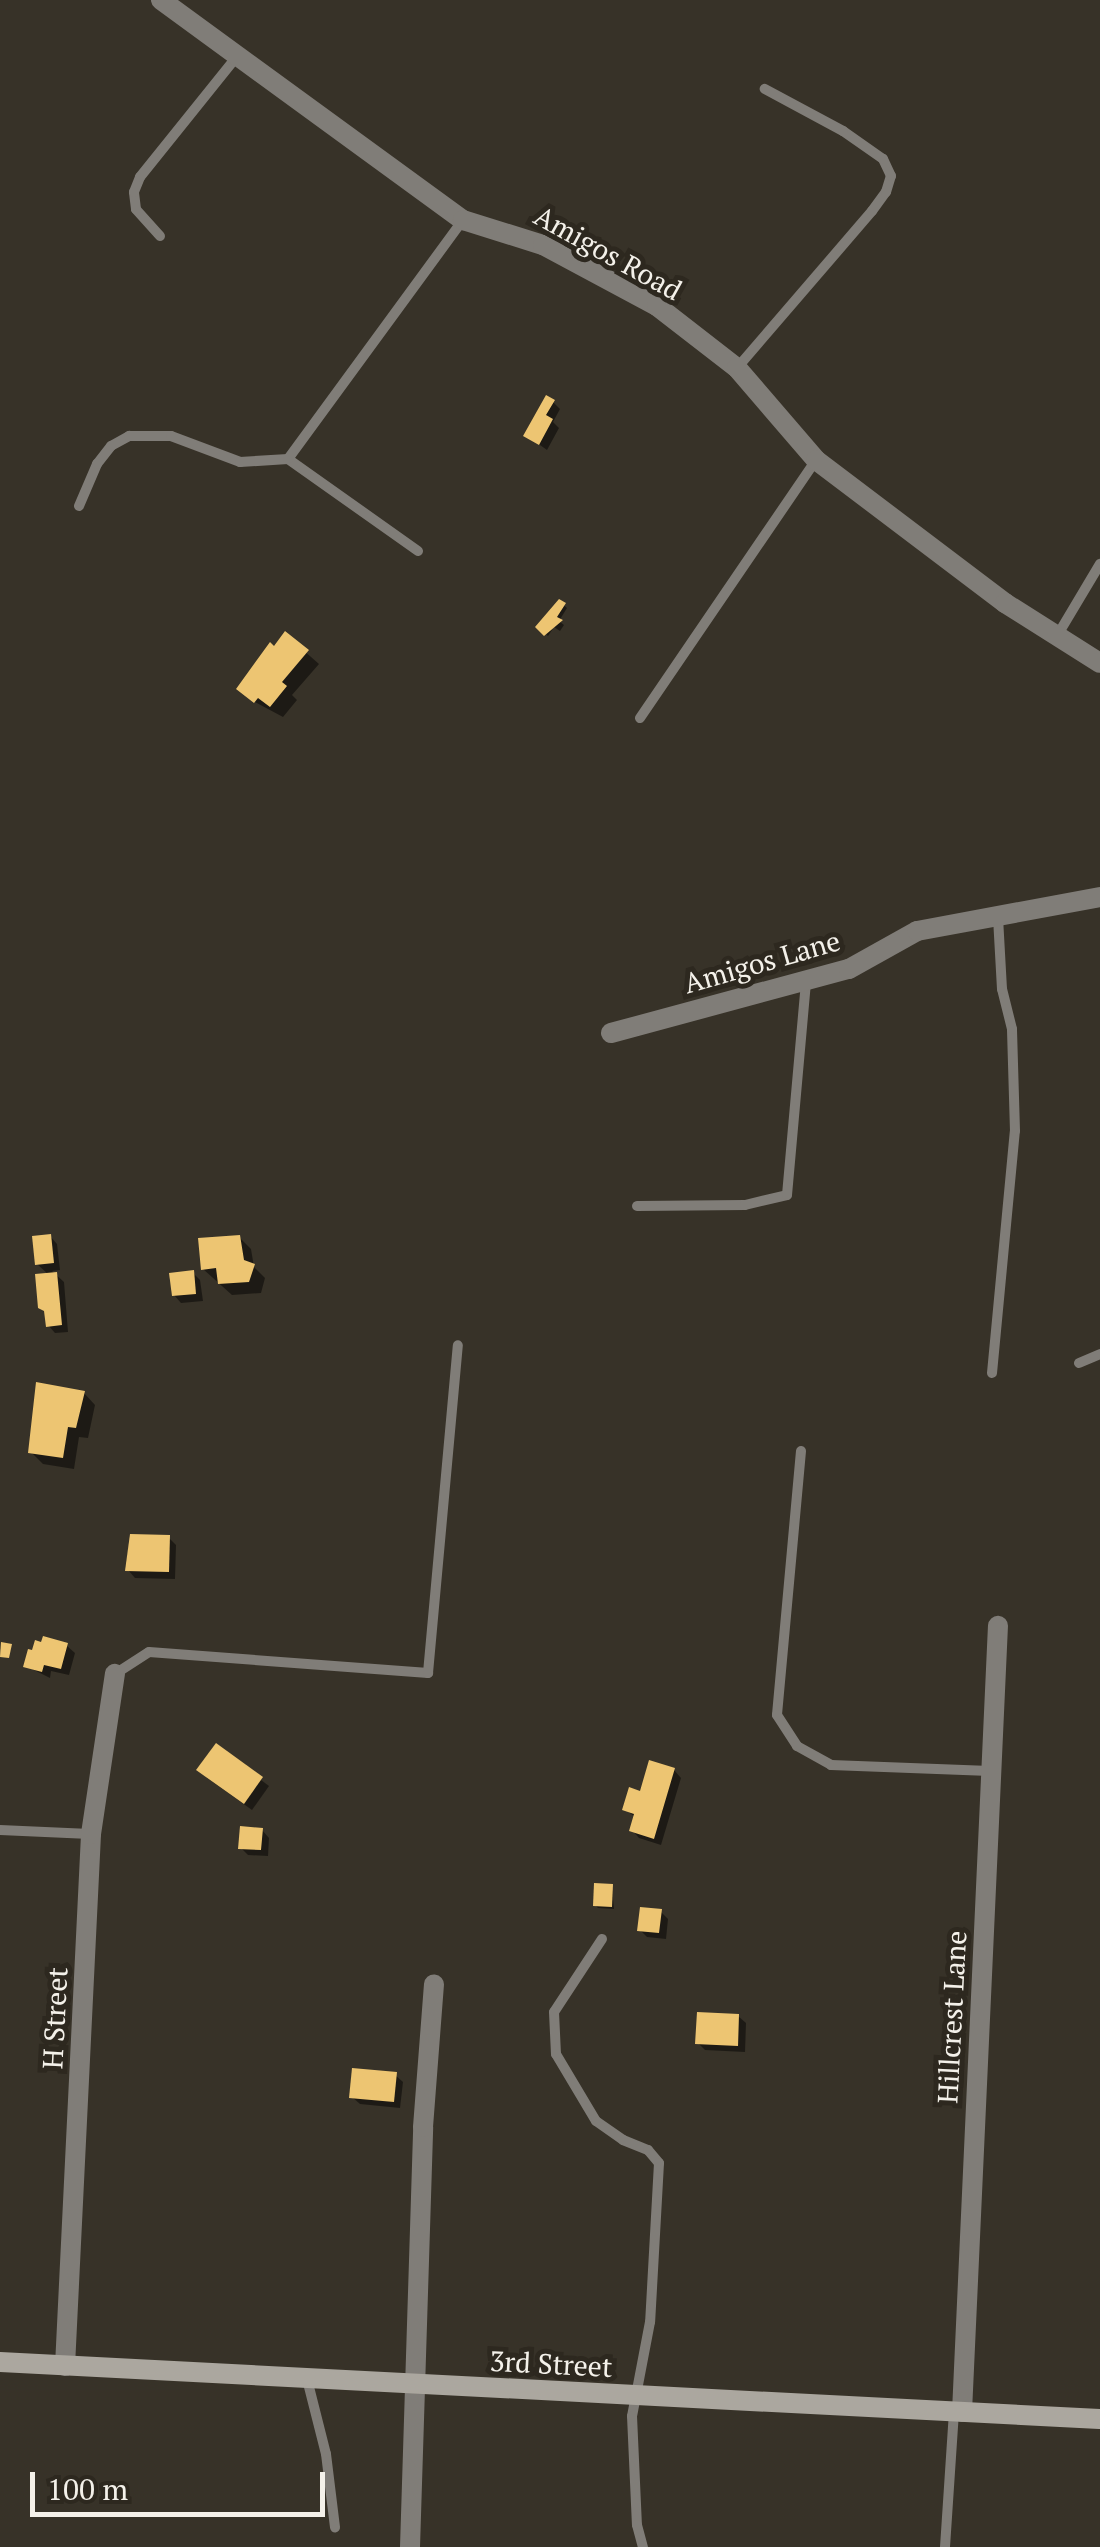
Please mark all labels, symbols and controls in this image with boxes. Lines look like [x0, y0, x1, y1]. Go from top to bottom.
street label: Amigos Road [528, 199, 688, 307]
street label: Amigos Lane [680, 924, 844, 1000]
street label: Hillcrest Lane [931, 1930, 973, 2104]
street label: H Street [36, 1966, 74, 2070]
street label: 3rd Street [489, 2344, 613, 2384]
scale bar [35, 2452, 330, 2514]
text: 100 m [47, 2469, 128, 2509]

